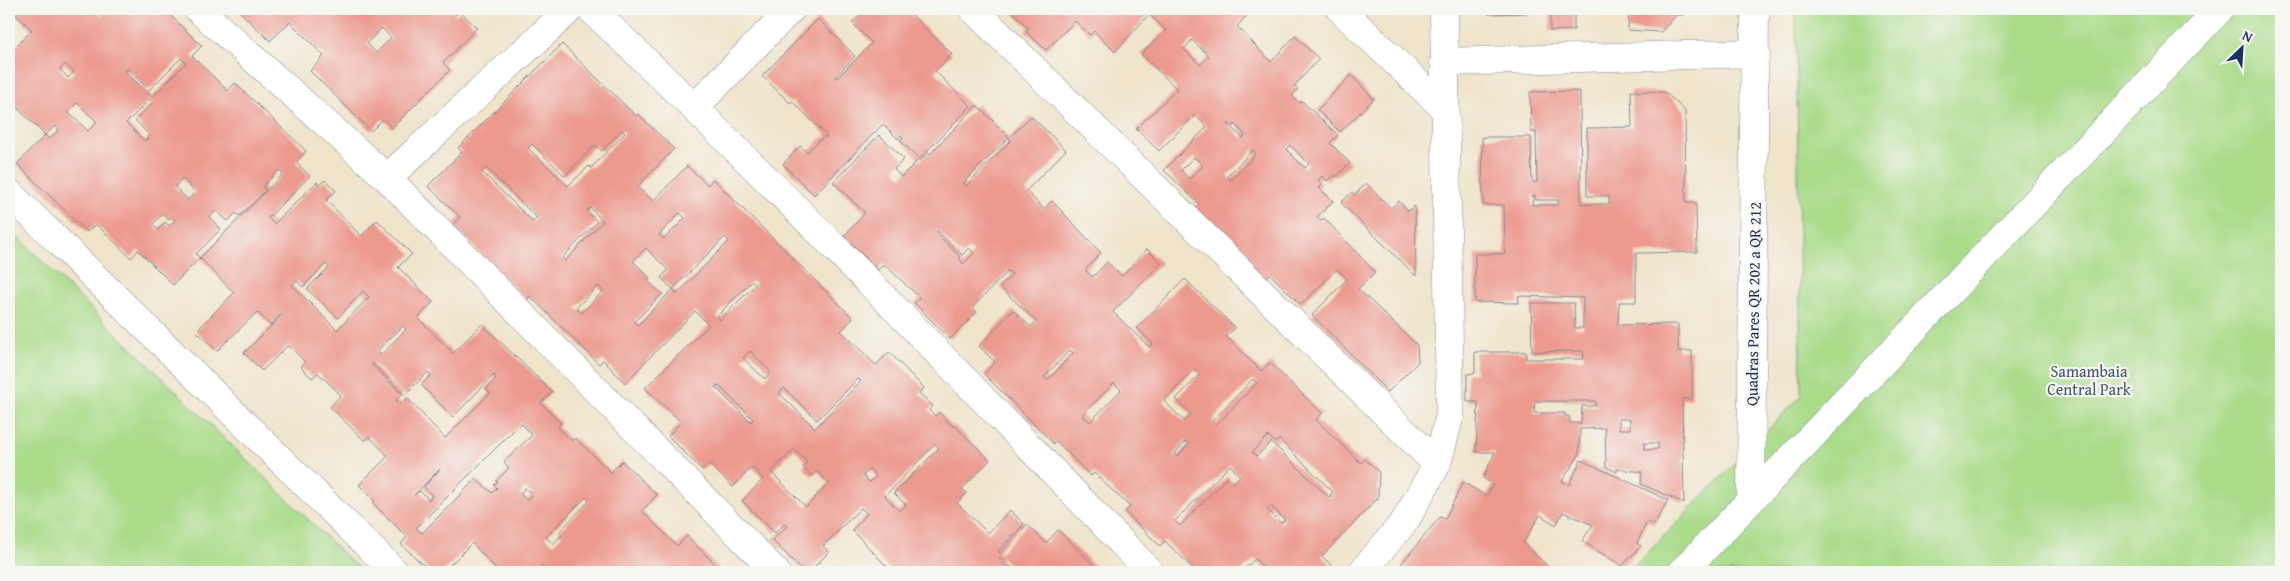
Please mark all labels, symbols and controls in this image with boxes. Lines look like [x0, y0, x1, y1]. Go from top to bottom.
north arrow [2218, 22, 2268, 72]
text: N [2239, 25, 2257, 48]
street label: Quadras Pares QR 202 a QR 212 [1739, 202, 1767, 406]
park label: Samambaia Central Park [2047, 359, 2132, 401]

